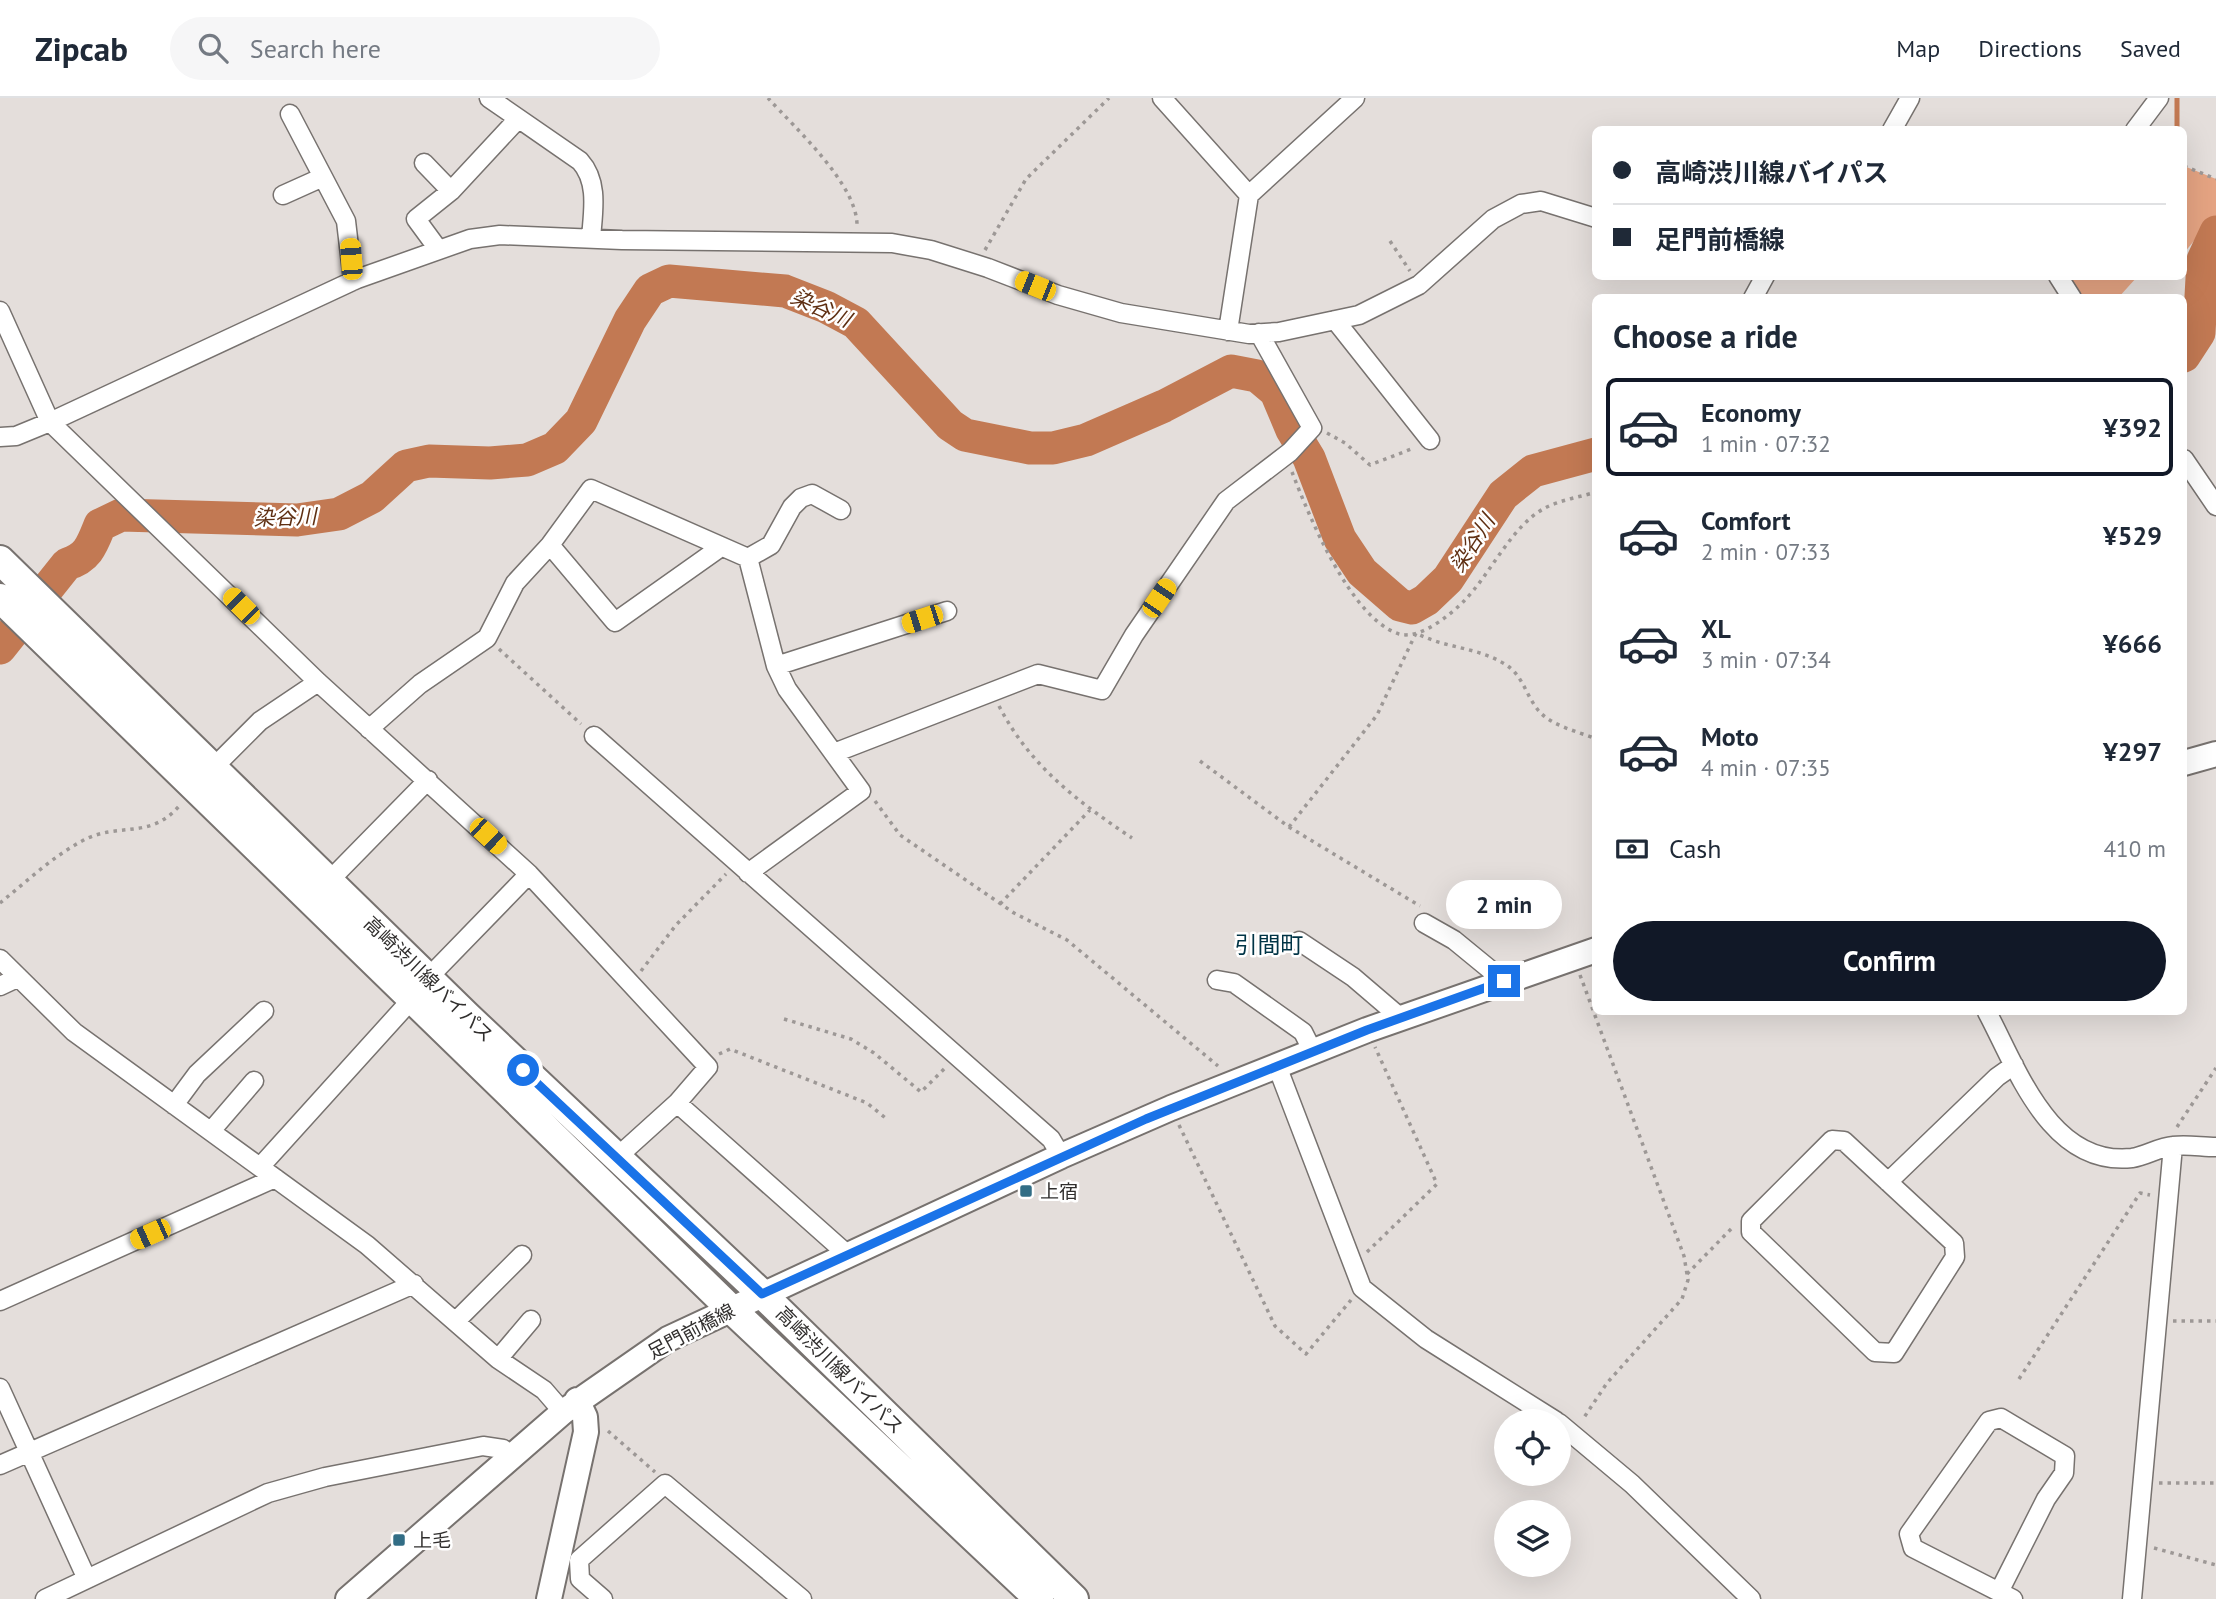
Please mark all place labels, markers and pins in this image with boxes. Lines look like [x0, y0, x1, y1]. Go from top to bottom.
place label: 上宿 [1040, 1179, 1078, 1203]
marker: 上宿 [1018, 1183, 1034, 1199]
place label: 上毛 [413, 1528, 451, 1552]
marker: 上毛 [391, 1532, 407, 1548]

